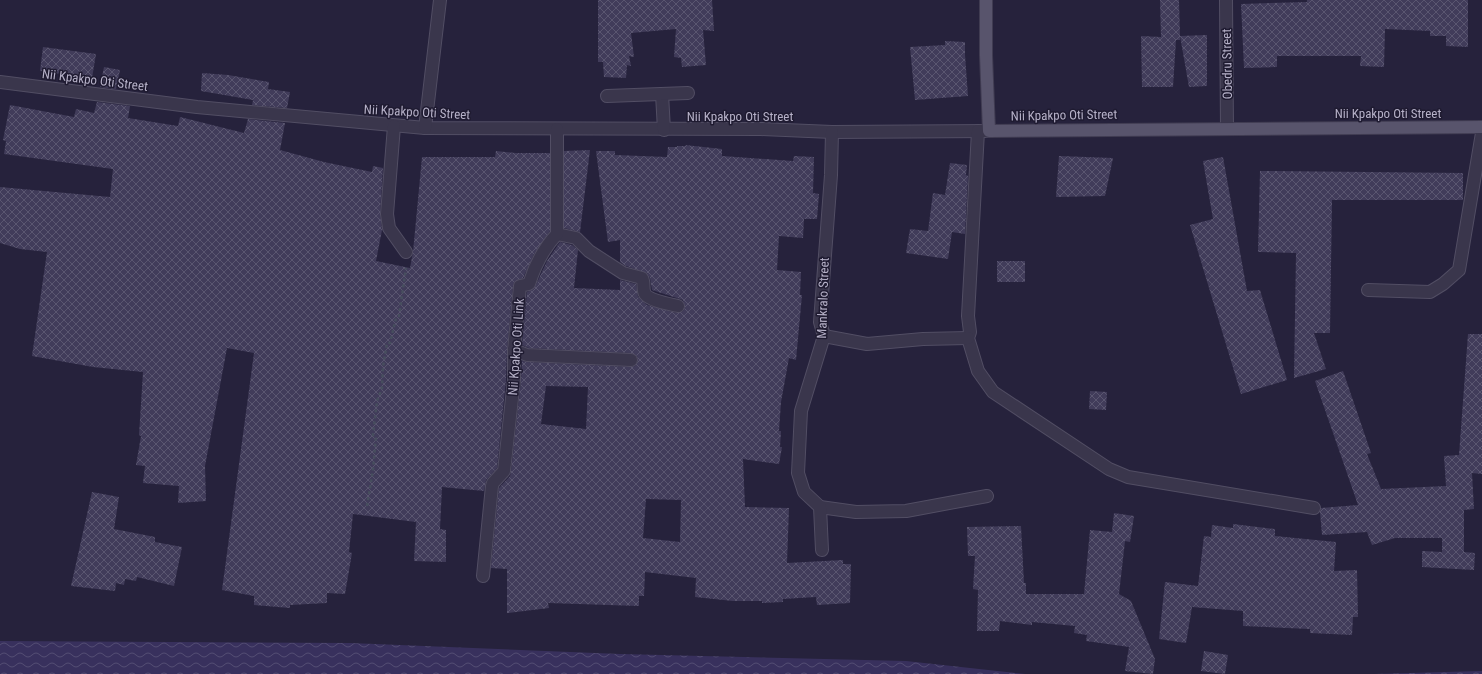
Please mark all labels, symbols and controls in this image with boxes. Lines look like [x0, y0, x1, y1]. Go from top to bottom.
street label: Obedru Street [1219, 28, 1235, 99]
street label: Nii Kpakpo Oti Street [41, 66, 149, 94]
street label: Nii Kpakpo Oti Street [363, 102, 471, 122]
street label: Nii Kpakpo Oti Street [1335, 106, 1441, 121]
street label: Nii Kpakpo Oti Street [1011, 107, 1117, 123]
street label: Nii Kpakpo Oti Street [687, 109, 793, 124]
street label: Mankralo Street [814, 257, 832, 339]
street label: Nii Kpakpo Oti Link [505, 298, 527, 396]

